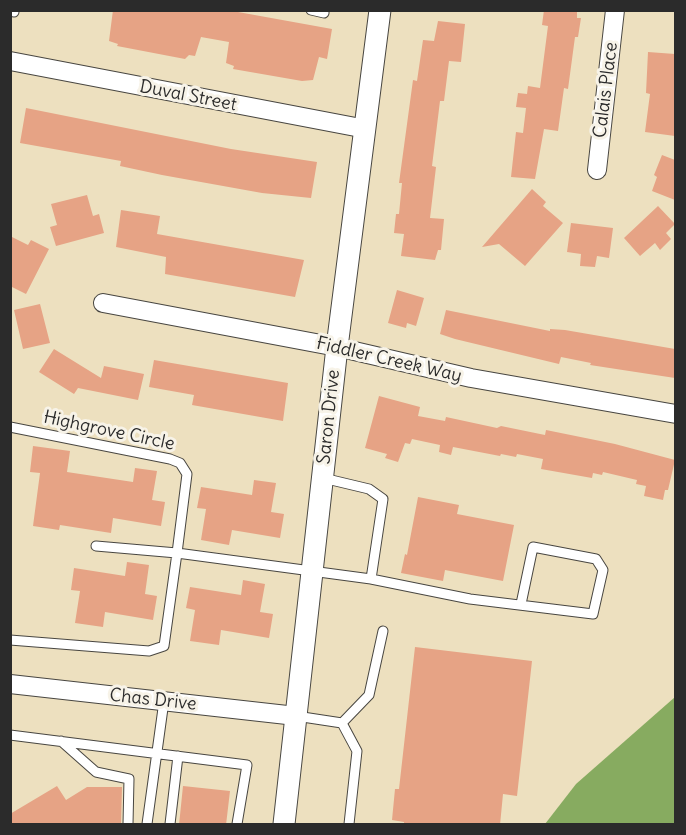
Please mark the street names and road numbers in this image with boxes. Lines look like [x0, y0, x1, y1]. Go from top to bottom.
street label: Calais Place [589, 41, 623, 139]
street label: Duval Street [138, 76, 238, 116]
street label: Fiddler Creek Way [314, 333, 464, 387]
street label: Saron Drive [313, 369, 345, 465]
street label: Highgrove Circle [42, 407, 176, 455]
street label: Chas Drive [108, 685, 198, 715]

